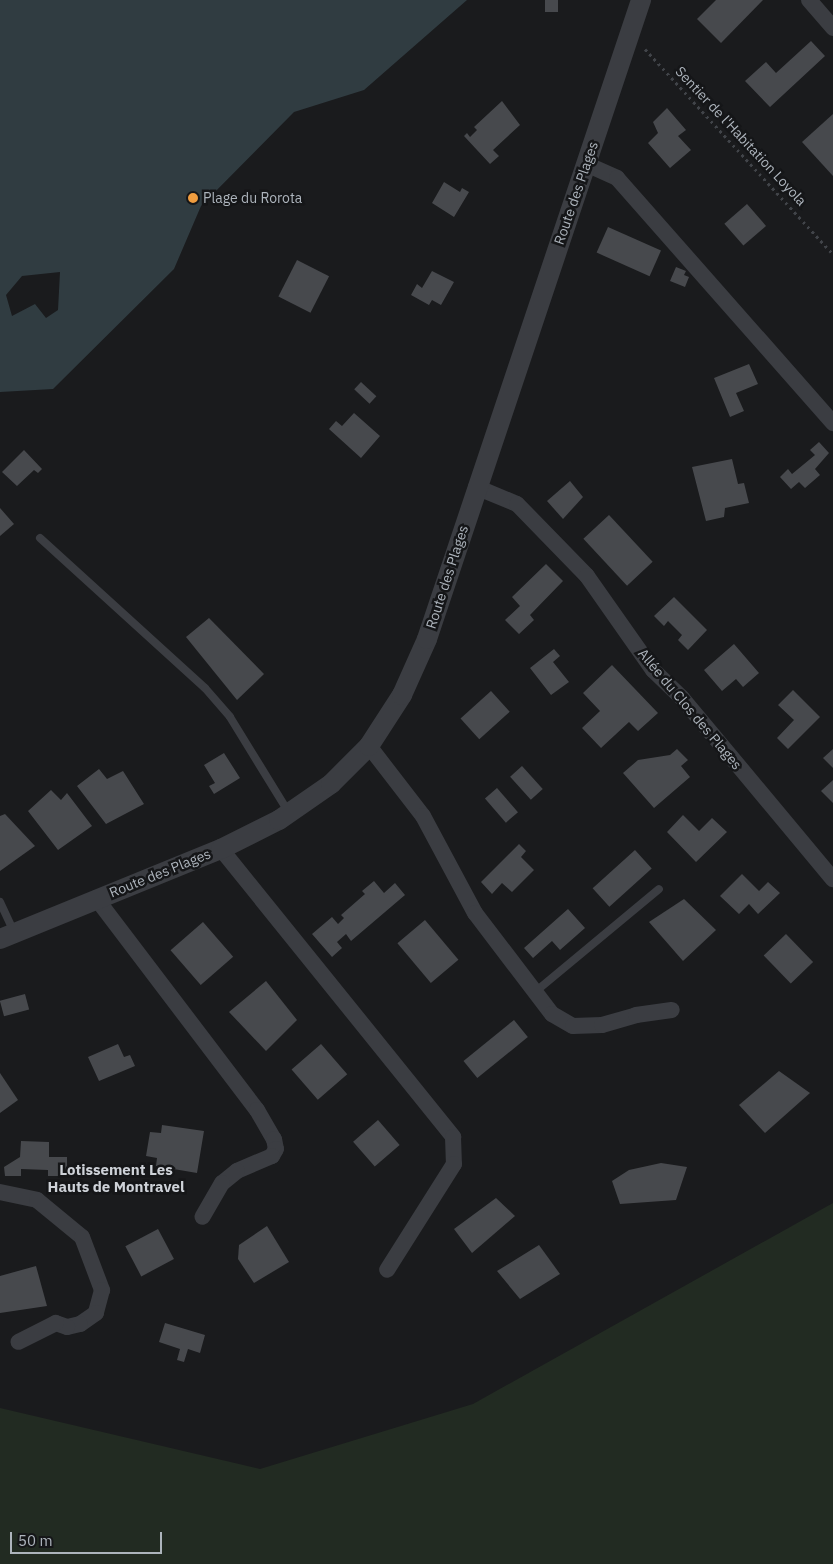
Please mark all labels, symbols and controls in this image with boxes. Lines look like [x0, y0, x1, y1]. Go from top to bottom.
street label: Sentier de l'Habitation Loyola [672, 63, 810, 209]
street label: Route des Plages [550, 139, 602, 247]
place label: Plage du Rorota [203, 190, 302, 206]
marker: Plage du Rorota [187, 192, 199, 204]
street label: Route des Plages [422, 523, 472, 631]
street label: Allée du Clos des Plages [635, 645, 745, 773]
street label: Route des Plages [107, 845, 213, 901]
district label: Lotissement Les Hauts de Montravel [48, 1160, 184, 1195]
scale bar [12, 1522, 165, 1554]
text: 50 m [18, 1531, 53, 1550]

